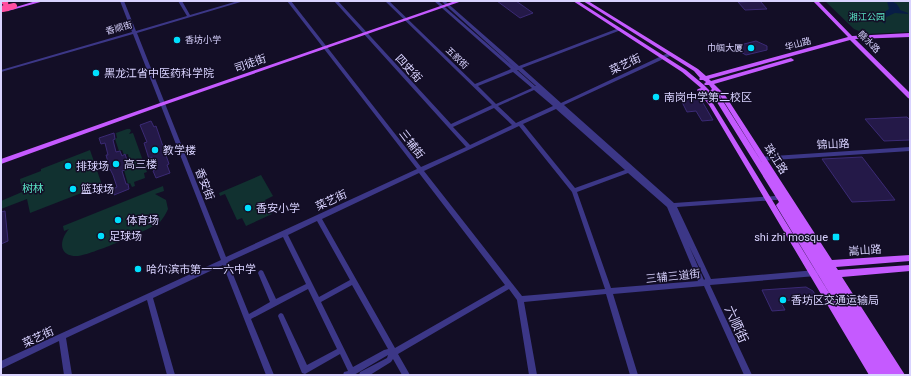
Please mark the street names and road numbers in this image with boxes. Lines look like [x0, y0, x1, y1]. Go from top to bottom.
street label: 香顺街 [105, 19, 133, 37]
street label: 赣水路 [856, 29, 882, 55]
street label: 华山路 [783, 35, 812, 52]
street label: 五叙街 [444, 45, 470, 71]
street label: 司徒街 [232, 52, 268, 75]
street label: 四史街 [393, 52, 425, 85]
street label: 菜艺街 [608, 52, 643, 77]
street label: 三辅街 [396, 127, 427, 161]
street label: 锦山路 [816, 137, 850, 152]
street label: 珠江路 [761, 142, 790, 177]
street label: 香安街 [193, 166, 217, 202]
street label: 菜艺街 [314, 188, 349, 213]
street label: 嵩山路 [848, 243, 882, 258]
street label: 三辅三道街 [645, 267, 701, 286]
street label: 六顺街 [722, 303, 751, 345]
street label: 菜艺街 [21, 325, 56, 350]

